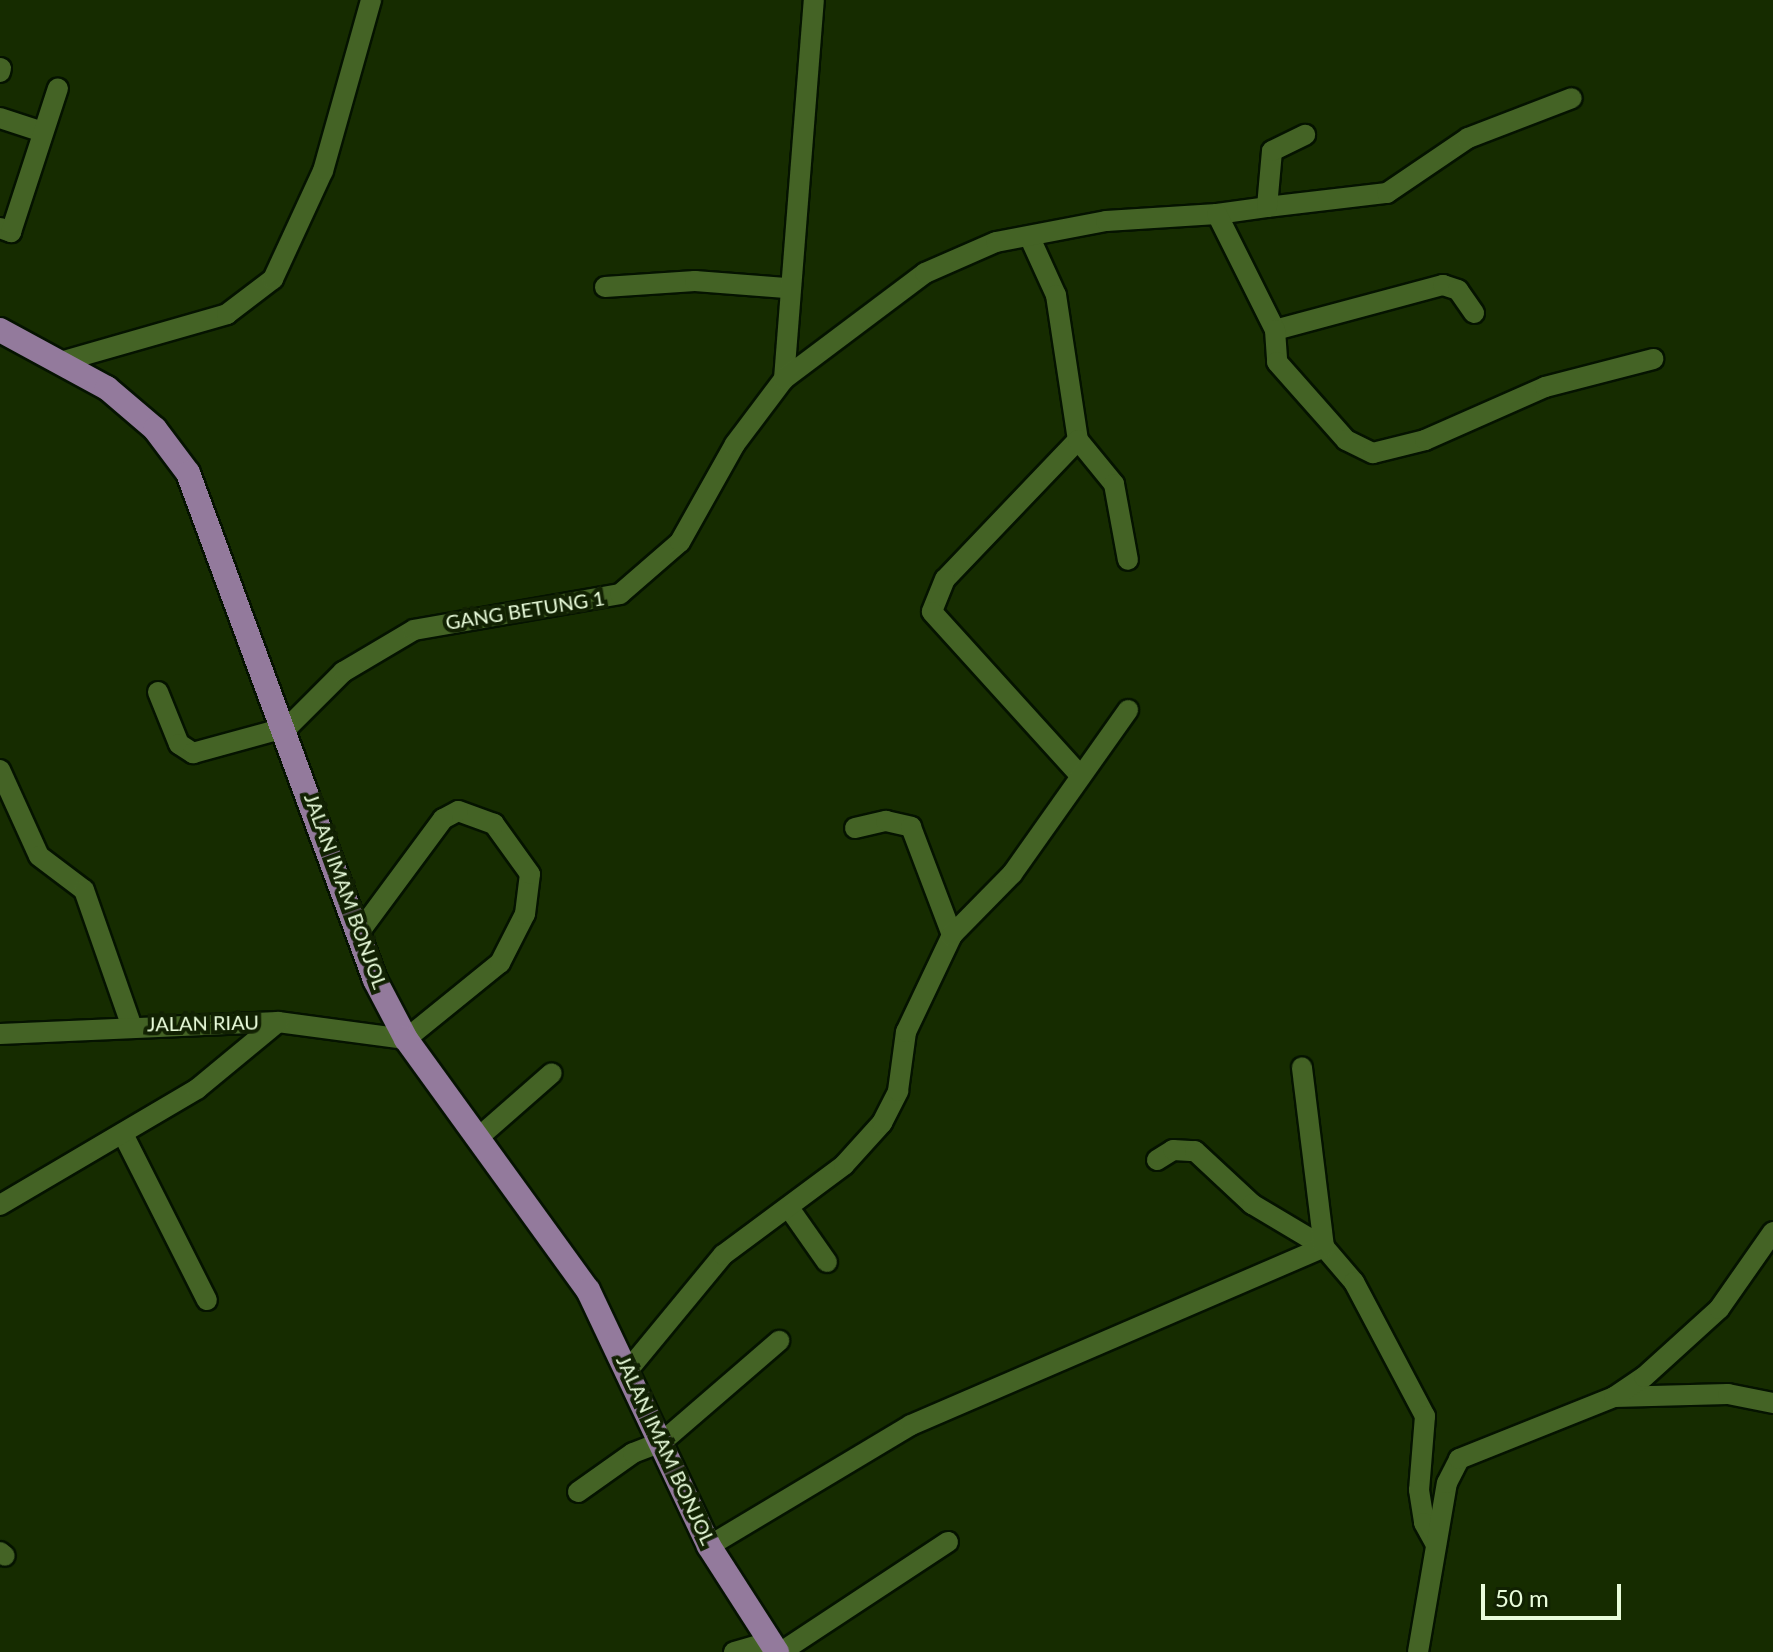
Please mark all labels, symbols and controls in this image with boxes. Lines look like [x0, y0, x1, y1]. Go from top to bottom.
street label: GANG BETUNG 1 [444, 586, 606, 634]
street label: JALAN IMAM BONJOL [299, 790, 393, 992]
street label: JALAN RIAU [147, 1010, 259, 1036]
street label: JALAN IMAM BONJOL [612, 1351, 720, 1549]
scale bar [1485, 1568, 1625, 1618]
text: 50 m [1495, 1583, 1549, 1612]

